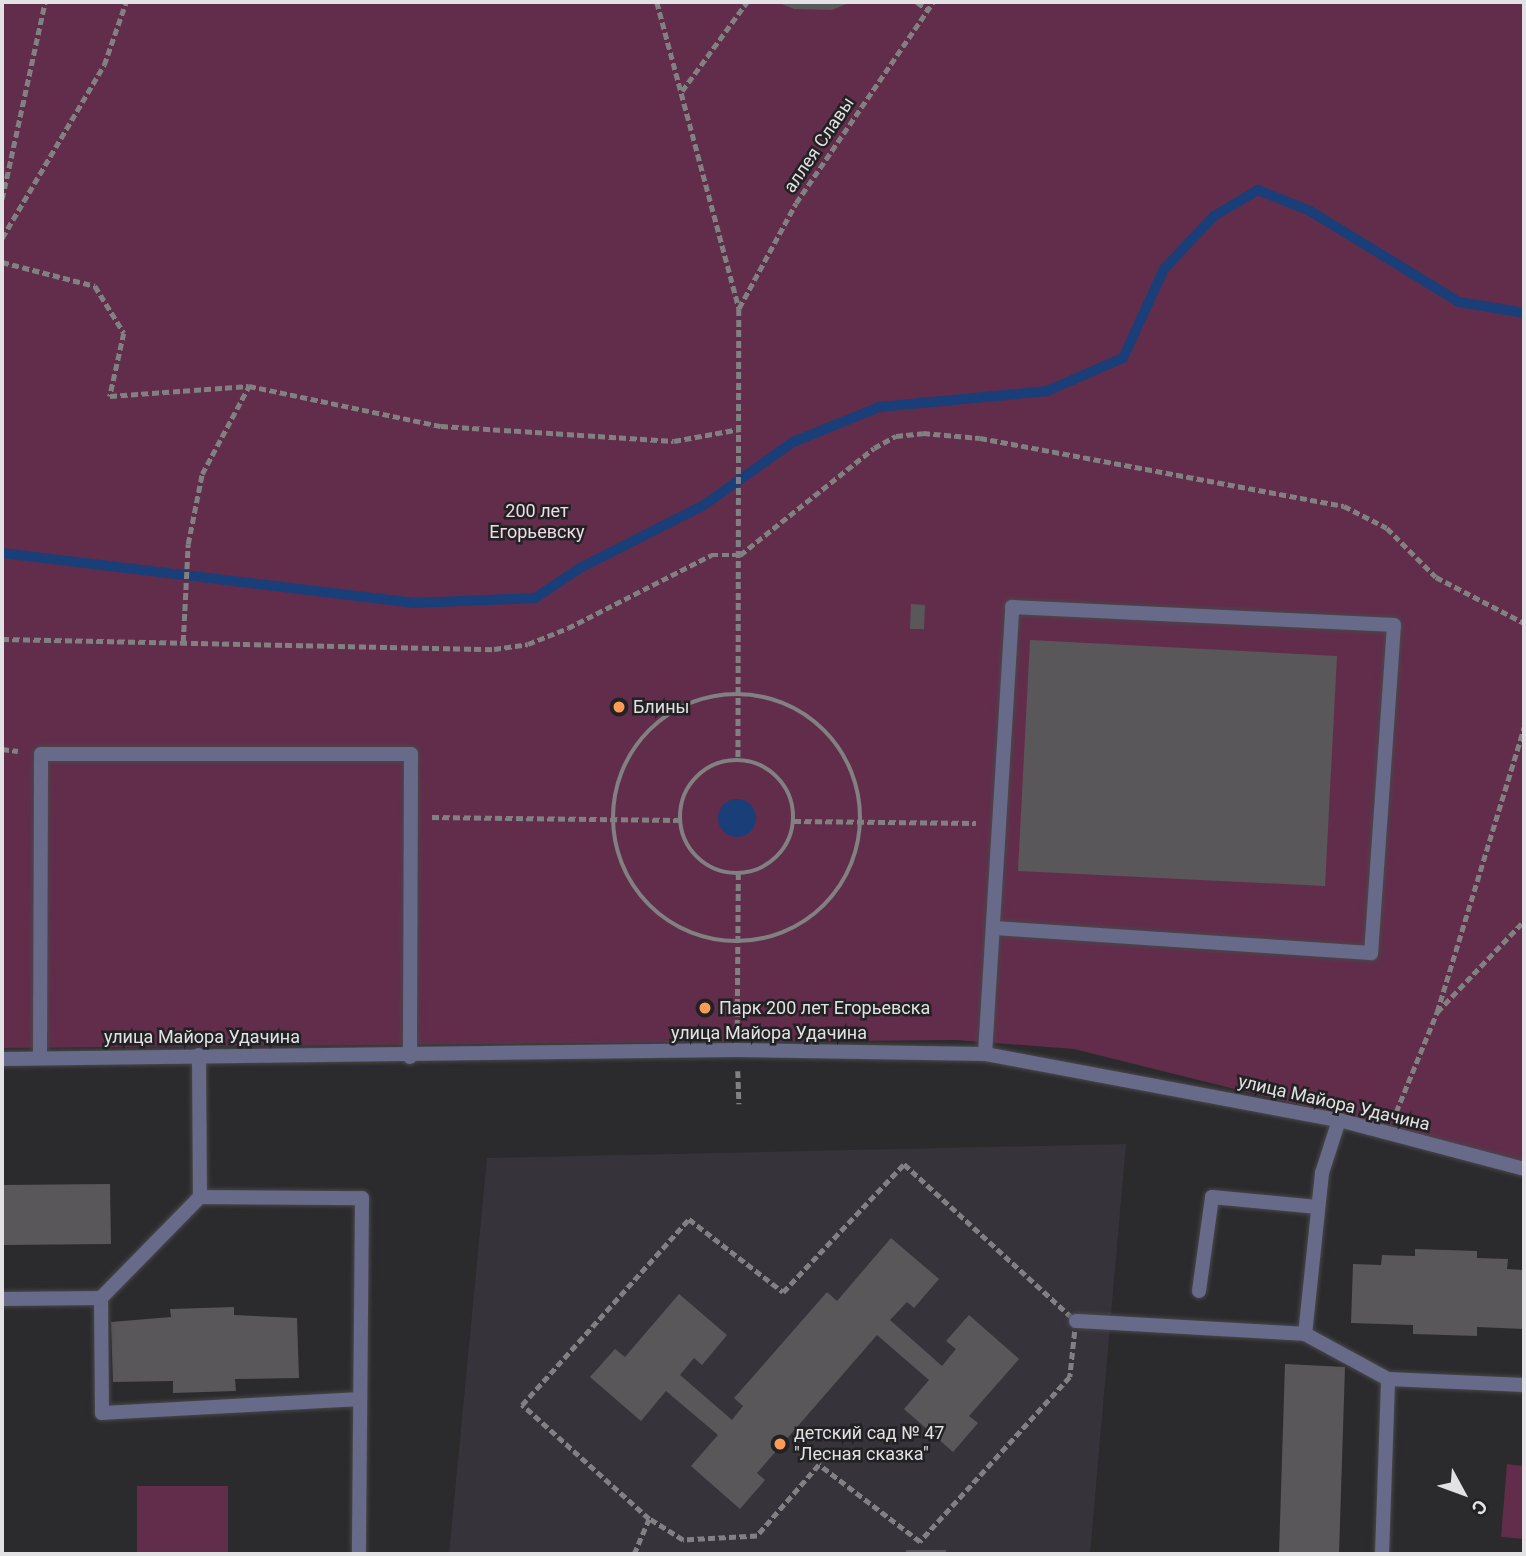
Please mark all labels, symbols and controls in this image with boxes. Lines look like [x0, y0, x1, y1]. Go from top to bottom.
street label: аллея Славы [779, 93, 859, 197]
park label: 200 лет Егорьевску [489, 501, 585, 544]
place label: Блины [633, 696, 689, 718]
marker: Блины [611, 699, 627, 715]
place label: Парк 200 лет Егорьевска [719, 997, 930, 1019]
marker: Парк 200 лет Егорьевска [697, 1000, 713, 1016]
street label: улица Майора Удачина [671, 1022, 867, 1044]
street label: улица Майора Удачина [104, 1026, 300, 1048]
street label: улица Майора Удачина [1236, 1070, 1432, 1136]
place label: детский сад № 47 "Лесная сказка" [794, 1423, 944, 1466]
marker: детский сад № 47 "Лесная сказка" [772, 1436, 788, 1452]
north arrow [1428, 1458, 1498, 1528]
text: С [1466, 1495, 1492, 1519]

